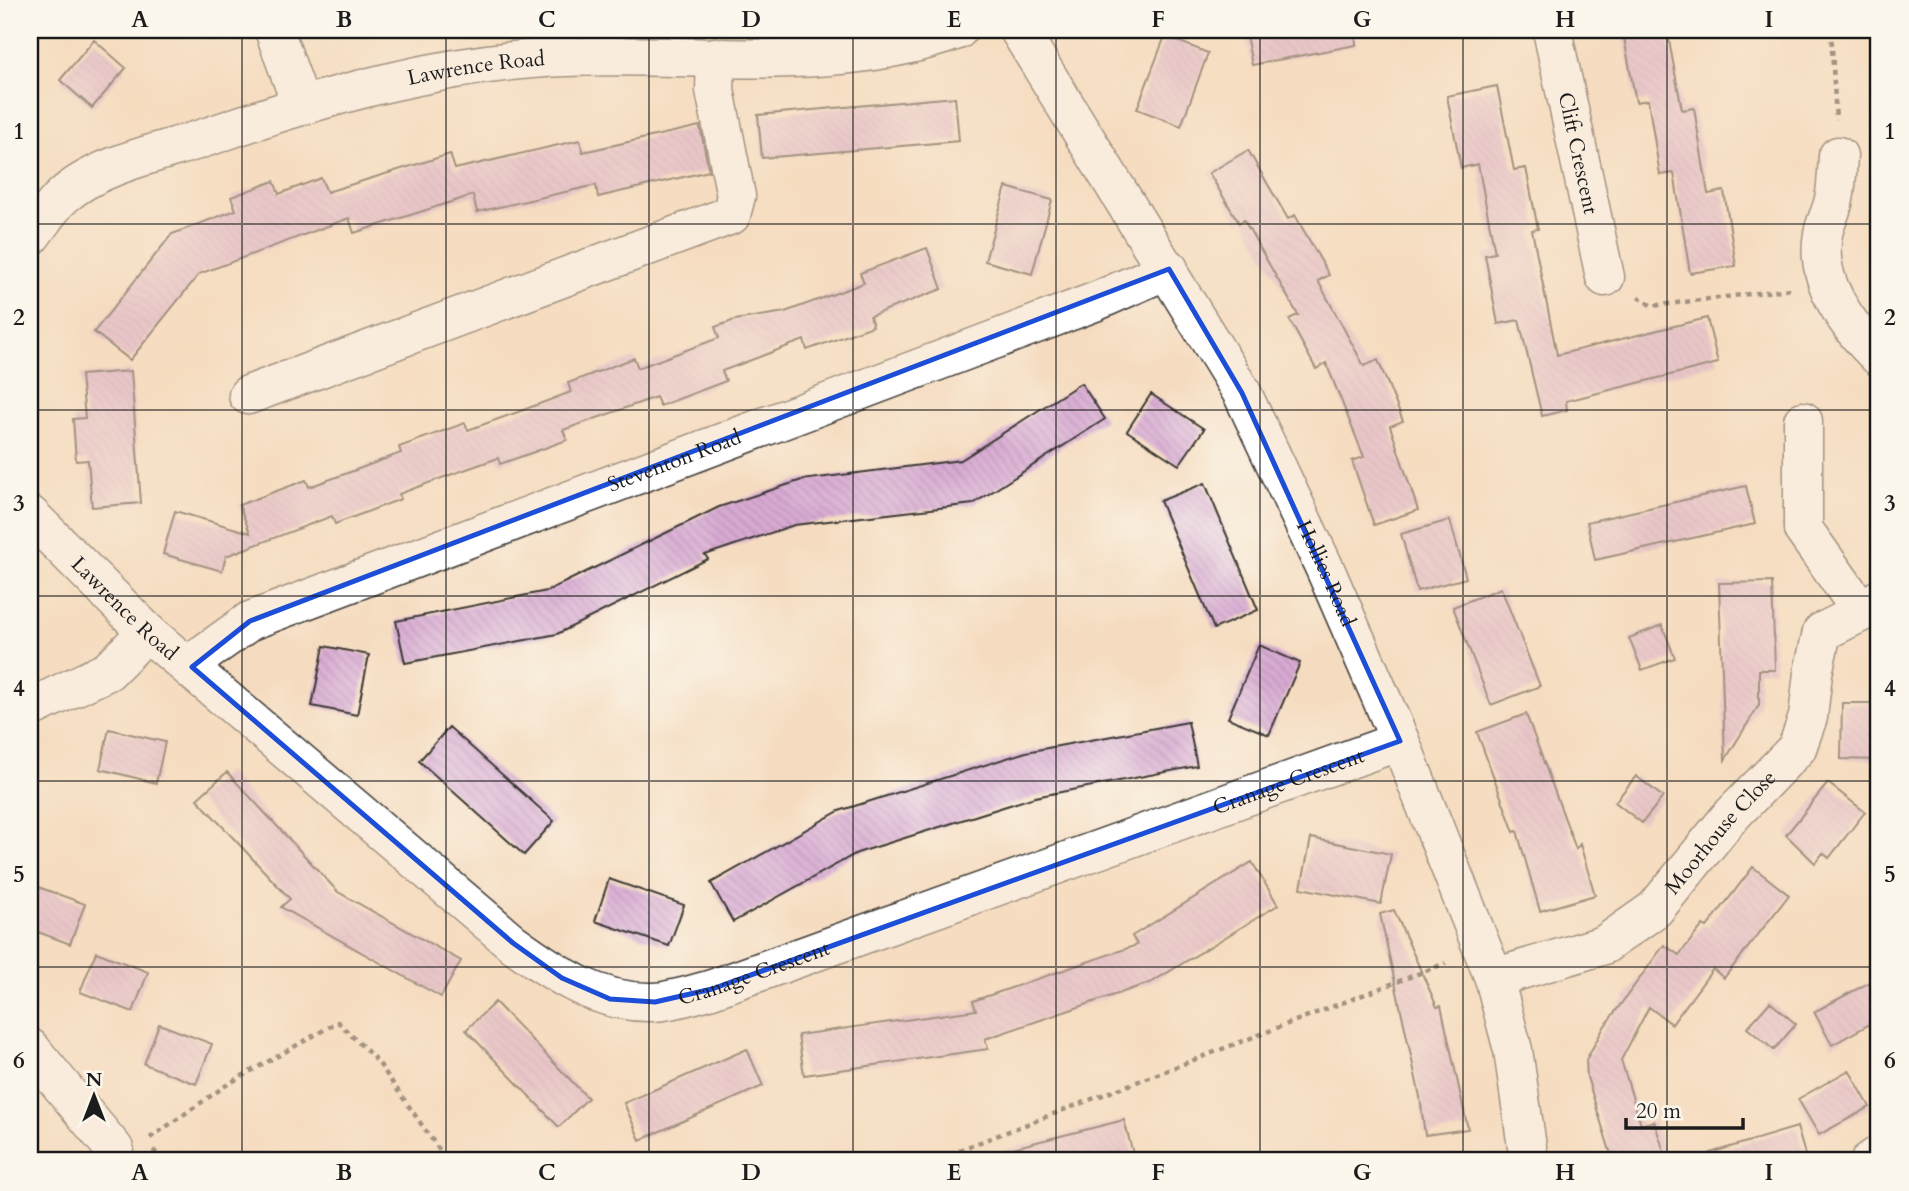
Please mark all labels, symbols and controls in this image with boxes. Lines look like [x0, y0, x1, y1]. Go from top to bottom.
text: A [131, 4, 149, 35]
text: B [336, 4, 352, 35]
text: C [538, 4, 556, 35]
text: D [741, 4, 761, 35]
text: E [947, 4, 961, 35]
text: F [1151, 4, 1165, 35]
text: G [1353, 4, 1372, 35]
text: H [1555, 4, 1575, 35]
text: I [1765, 4, 1773, 35]
street label: Lawrence Road [405, 44, 546, 93]
street label: Clift Crescent [1551, 90, 1605, 217]
text: 1 [13, 116, 25, 147]
text: 1 [1884, 116, 1896, 147]
text: 2 [13, 302, 25, 333]
text: 2 [1884, 302, 1896, 333]
street label: Steventon Road [604, 423, 745, 500]
text: 3 [13, 488, 25, 519]
text: 3 [1884, 488, 1896, 519]
street label: Hollies Road [1289, 515, 1362, 631]
street label: Lawrence Road [64, 550, 184, 667]
text: 4 [13, 673, 25, 704]
text: 4 [1884, 673, 1896, 704]
street label: Cranage Crescent [1209, 741, 1369, 822]
street label: Moorhouse Close [1658, 764, 1783, 901]
text: 5 [13, 859, 25, 890]
text: 5 [1884, 859, 1896, 890]
street label: Cranage Crescent [675, 934, 834, 1013]
text: 6 [13, 1045, 25, 1076]
text: 6 [1884, 1045, 1896, 1076]
north arrow [60, 1062, 130, 1132]
text: N [86, 1067, 103, 1093]
scale bar [1626, 1086, 1743, 1130]
text: 20 m [1636, 1097, 1681, 1126]
text: A [131, 1157, 149, 1188]
text: B [336, 1157, 352, 1188]
text: C [538, 1157, 556, 1188]
text: D [741, 1157, 761, 1188]
text: E [947, 1157, 961, 1188]
text: F [1151, 1157, 1165, 1188]
text: G [1353, 1157, 1372, 1188]
text: H [1555, 1157, 1575, 1188]
text: I [1765, 1157, 1773, 1188]

